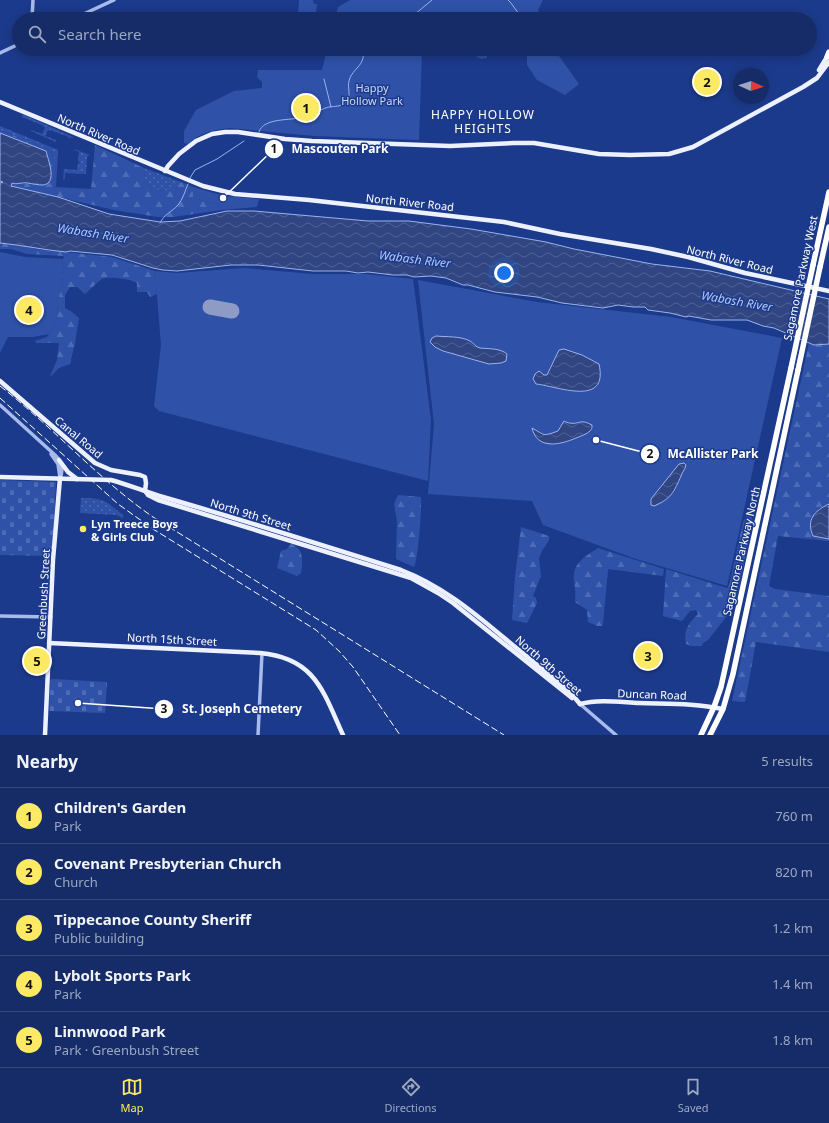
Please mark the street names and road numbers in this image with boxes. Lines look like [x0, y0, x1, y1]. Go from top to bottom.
street label: North River Road [55, 110, 143, 158]
street label: North River Road [365, 190, 455, 214]
street label: Sagamore Parkway West [779, 214, 821, 342]
street label: North River Road [685, 241, 775, 277]
street label: Canal Road [52, 413, 106, 461]
street label: Sagamore Parkway North [719, 485, 763, 617]
street label: North 9th Street [209, 495, 293, 533]
street label: Greenbush Street [33, 548, 53, 640]
street label: North 15th Street [127, 629, 217, 649]
street label: North 9th Street [512, 632, 586, 698]
street label: Duncan Road [617, 685, 687, 703]

